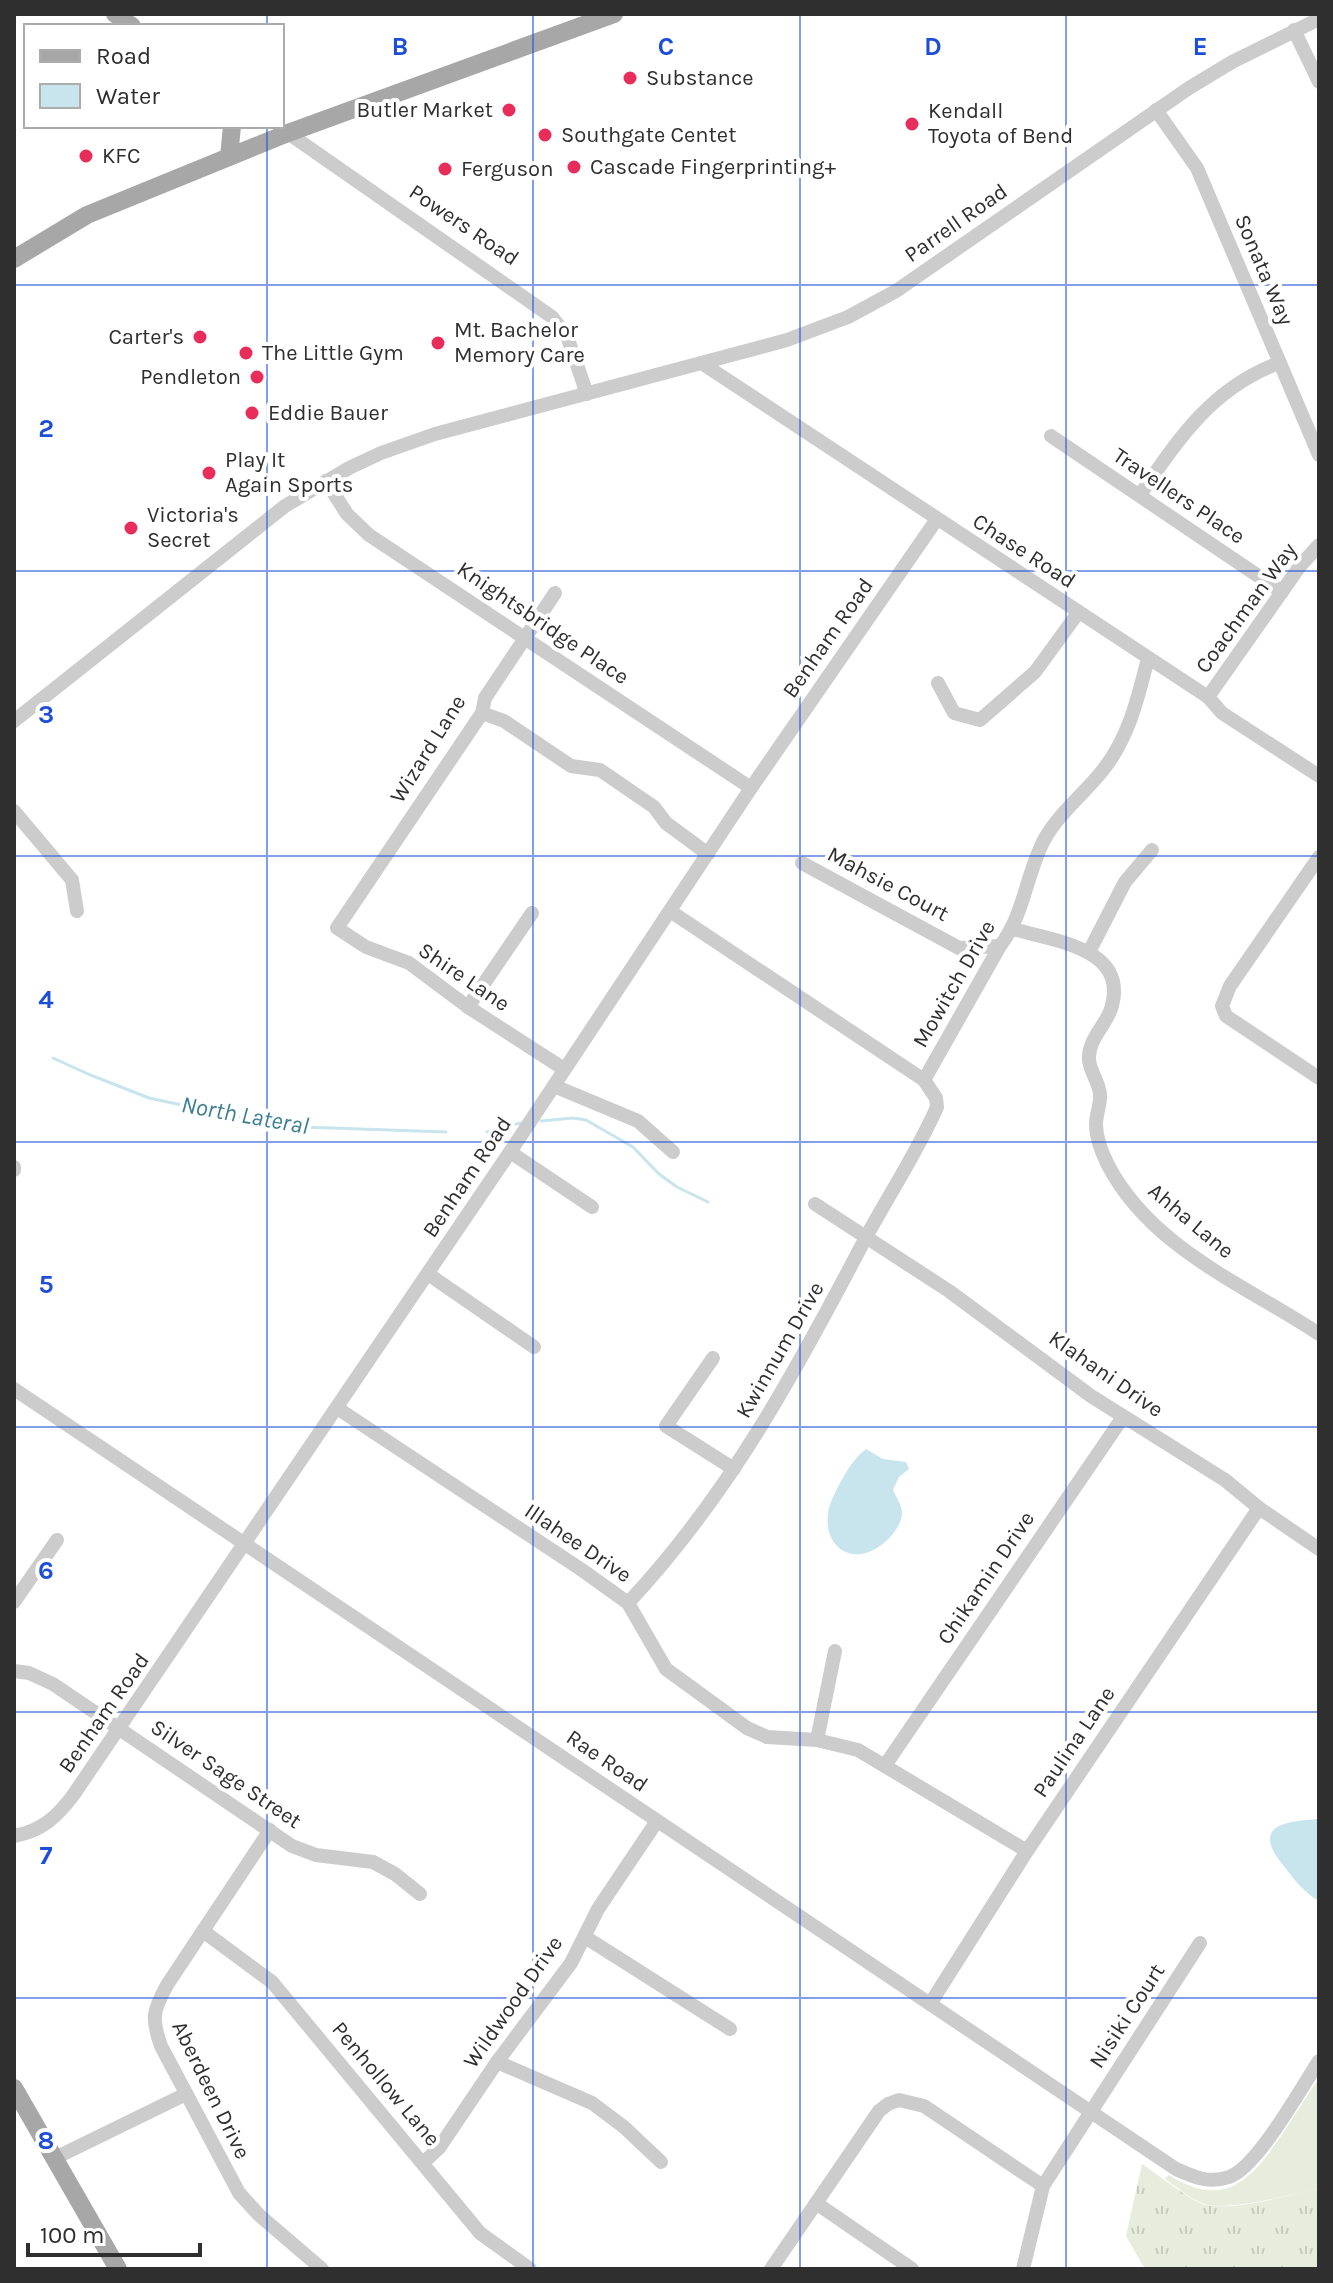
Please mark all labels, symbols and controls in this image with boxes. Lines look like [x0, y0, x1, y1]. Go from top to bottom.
legend [24, 24, 284, 128]
text: B [392, 31, 408, 62]
text: C [658, 31, 674, 62]
text: D [924, 31, 942, 62]
text: E [1192, 31, 1208, 62]
text: Road [96, 42, 151, 70]
place label: Substance [646, 65, 754, 91]
marker: Substance [621, 69, 639, 87]
text: Water [96, 82, 160, 110]
place label: Butler Market [356, 97, 493, 123]
place label: Kendall Toyota of Bend [928, 98, 1073, 149]
marker: Butler Market [500, 101, 518, 119]
marker: Kendall Toyota of Bend [903, 115, 921, 133]
place label: Southgate Centet [561, 122, 736, 148]
marker: Southgate Centet [536, 126, 554, 144]
place label: KFC [102, 143, 140, 169]
marker: KFC [77, 147, 95, 165]
place label: Cascade Fingerprinting+ [590, 154, 836, 180]
place label: Ferguson [461, 156, 553, 182]
marker: Cascade Fingerprinting+ [565, 158, 583, 176]
marker: Ferguson [436, 160, 454, 178]
street label: Parrell Road [900, 178, 1012, 268]
street label: Powers Road [404, 179, 524, 271]
street label: Sonata Way [1229, 211, 1299, 329]
place label: Mt. Bachelor Memory Care [454, 317, 585, 368]
place label: Carter's [108, 324, 184, 350]
marker: Carter's [191, 328, 209, 346]
marker: Mt. Bachelor Memory Care [429, 334, 447, 352]
place label: The Little Gym [262, 340, 404, 366]
marker: The Little Gym [237, 344, 255, 362]
place label: Pendleton [140, 364, 241, 390]
marker: Pendleton [248, 368, 266, 386]
place label: Eddie Bauer [268, 400, 388, 426]
marker: Eddie Bauer [243, 404, 261, 422]
text: 2 [38, 413, 54, 444]
street label: Travellers Place [1108, 442, 1250, 550]
place label: Play It Again Sports [225, 447, 353, 498]
marker: Play It Again Sports [200, 464, 218, 482]
place label: Victoria's Secret [147, 502, 239, 553]
street label: Chase Road [968, 508, 1080, 594]
marker: Victoria's Secret [122, 519, 140, 537]
street label: Coachman Way [1190, 538, 1302, 678]
street label: Knightsbridge Place [452, 556, 634, 690]
street label: Benham Road [777, 573, 879, 703]
street label: Wizard Lane [385, 690, 471, 808]
text: 3 [38, 699, 54, 730]
street label: Mahsie Court [823, 841, 953, 927]
street label: Mowitch Drive [907, 916, 1001, 1052]
street label: Shire Lane [413, 937, 515, 1017]
text: 4 [38, 984, 54, 1015]
water label: North Lateral [179, 1090, 311, 1140]
street label: Benham Road [417, 1112, 517, 1242]
street label: Ahha Lane [1143, 1178, 1239, 1264]
text: 5 [38, 1269, 54, 1300]
street label: Kwinnum Drive [731, 1277, 829, 1423]
street label: Klahani Drive [1044, 1325, 1168, 1423]
street label: Illahee Drive [520, 1498, 636, 1588]
street label: Chikamin Drive [932, 1507, 1040, 1649]
text: 6 [38, 1555, 54, 1586]
street label: Benham Road [53, 1648, 155, 1778]
street label: Paulina Lane [1027, 1682, 1121, 1802]
street label: Silver Sage Street [146, 1714, 306, 1834]
street label: Rae Road [561, 1724, 653, 1798]
text: 7 [40, 1840, 53, 1871]
street label: Wildwood Drive [458, 1931, 568, 2073]
street label: Nisiki Court [1084, 1959, 1170, 2073]
street label: Penhollow Lane [326, 2016, 446, 2152]
street label: Aberdeen Drive [166, 2017, 256, 2163]
text: 8 [38, 2125, 54, 2156]
scale bar [28, 2207, 200, 2257]
text: 100 m [40, 2221, 105, 2249]

